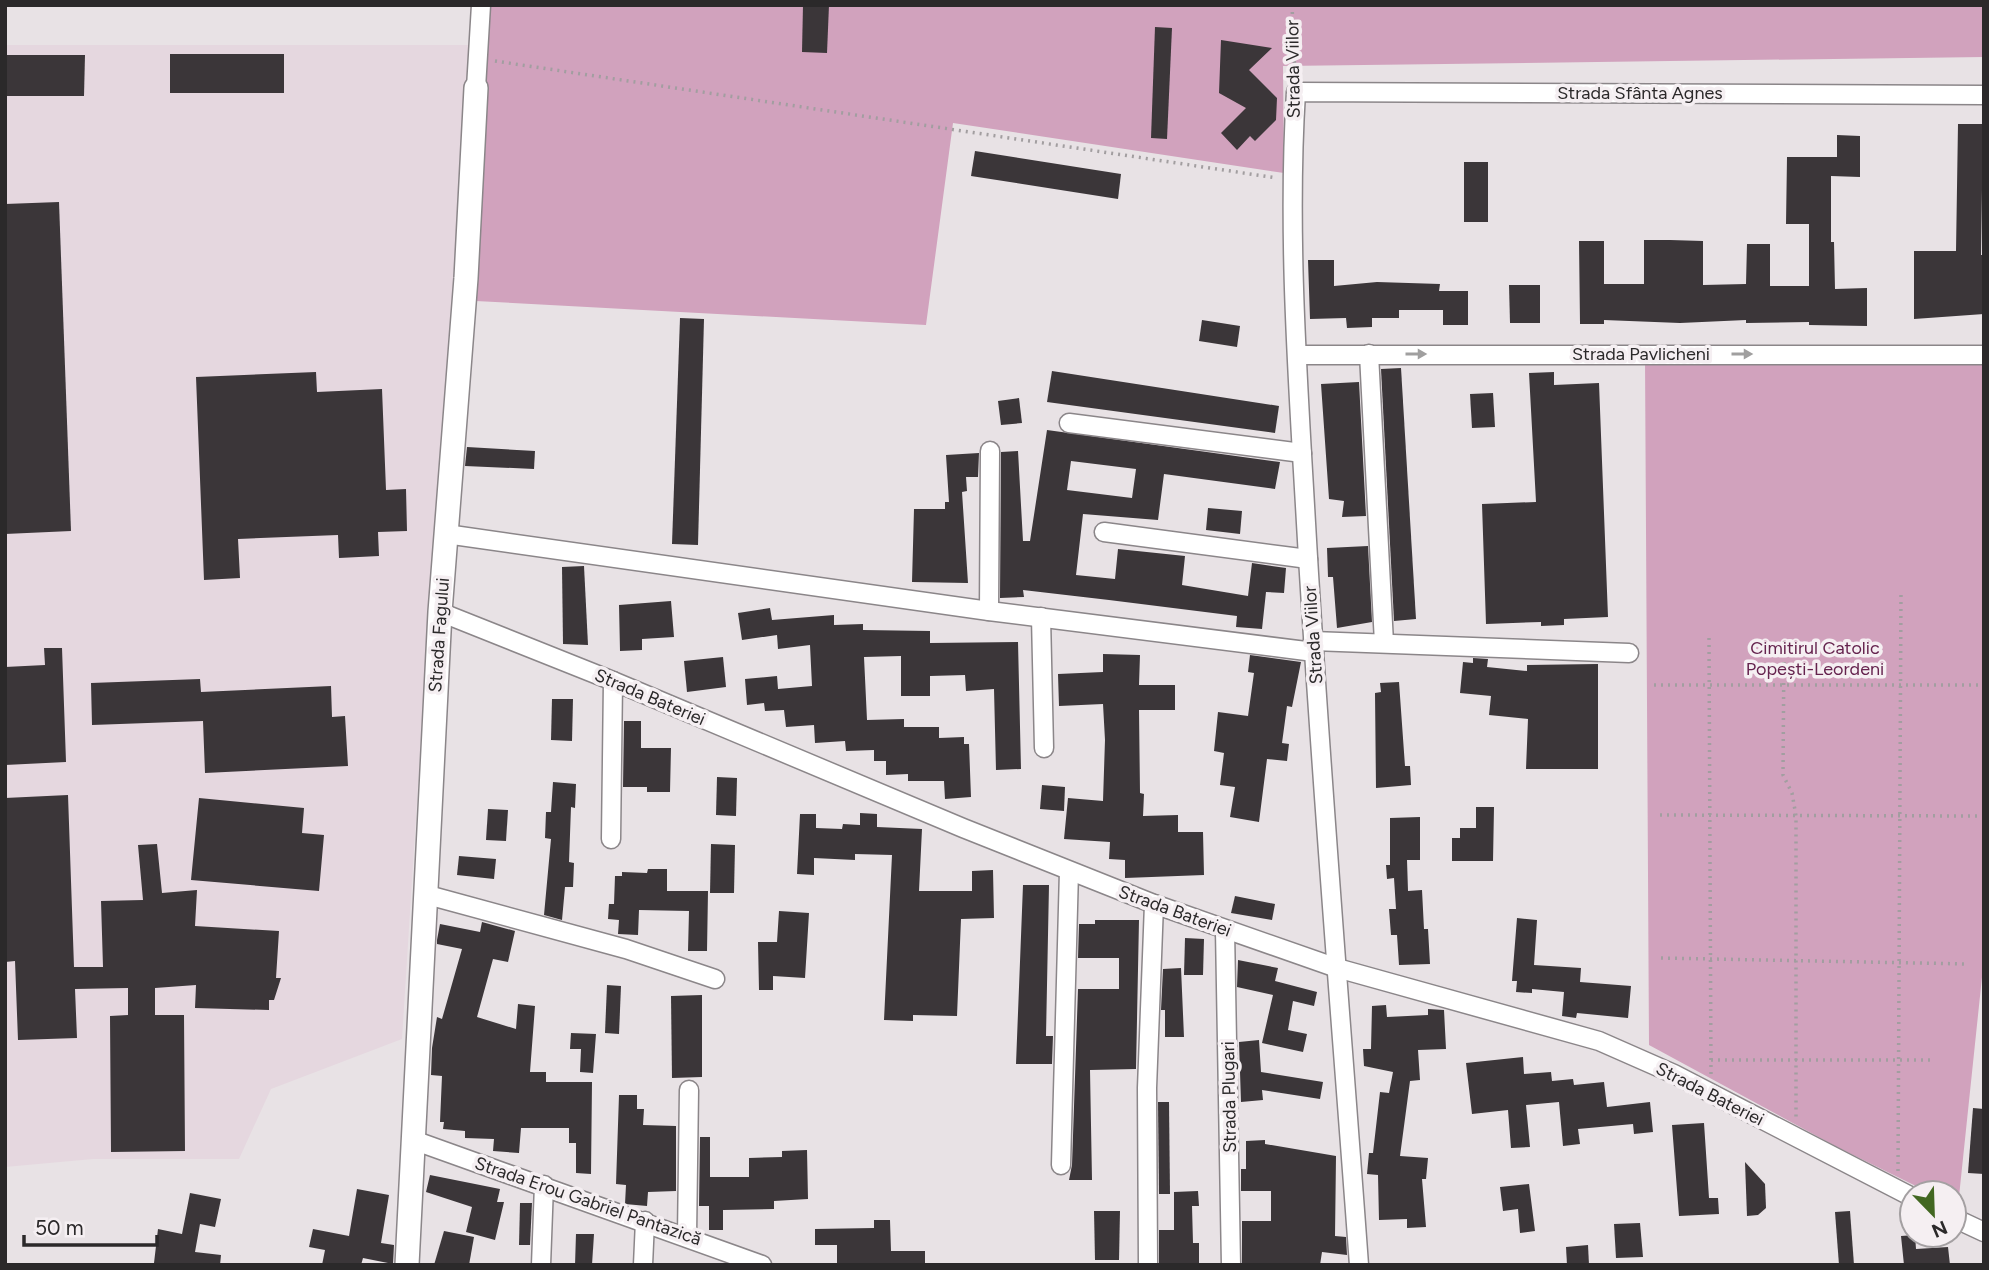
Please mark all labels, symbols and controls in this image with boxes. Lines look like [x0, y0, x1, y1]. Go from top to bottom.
street label: Strada Viilor [1281, 20, 1305, 118]
street label: Strada Sfânta Agnes [1557, 82, 1723, 104]
street label: Strada Pavlicheni [1572, 343, 1710, 365]
one-way arrow [1405, 348, 1427, 360]
one-way arrow [1731, 348, 1753, 360]
street label: Strada Fagului [424, 577, 454, 693]
street label: Strada Viilor [1299, 585, 1327, 685]
park label: Cimitirul Catolic Popești-Leordeni [1746, 637, 1884, 680]
street label: Strada Bateriei [591, 664, 709, 730]
street label: Strada Bateriei [1116, 880, 1234, 942]
street label: Strada Plugari [1217, 1041, 1241, 1153]
street label: Strada Bateriei [1652, 1057, 1768, 1131]
street label: Strada Erou Gabriel Pantazică [472, 1152, 704, 1250]
north arrow [1898, 1179, 1968, 1249]
scale bar [24, 1204, 158, 1248]
text: 50 m [35, 1215, 84, 1240]
text: N [1928, 1216, 1951, 1243]

